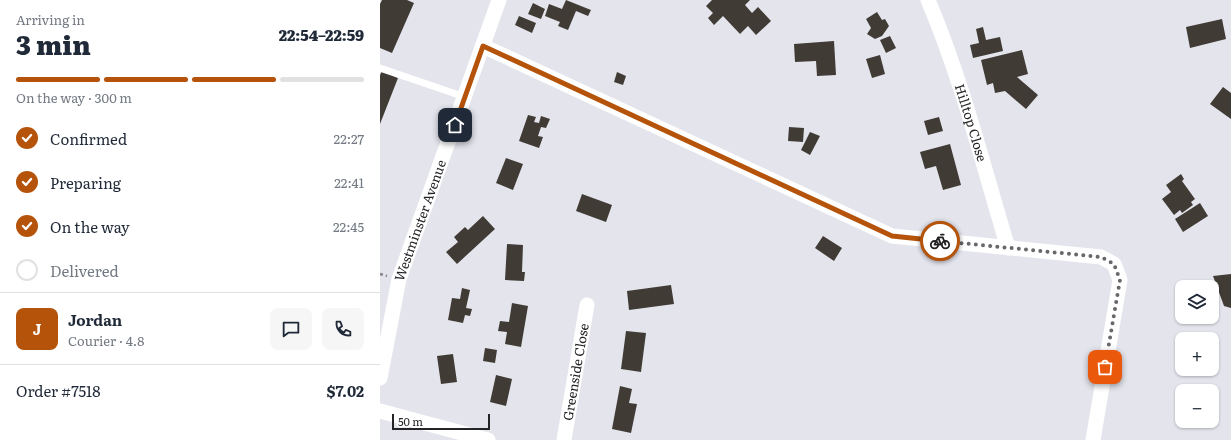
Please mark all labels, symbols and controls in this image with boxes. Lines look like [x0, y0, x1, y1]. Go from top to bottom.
text: Arriving in [16, 10, 85, 29]
text: 22:54–22:59 [279, 23, 364, 46]
text: 3 min [16, 24, 91, 63]
street label: Hilltop Close [951, 81, 992, 164]
text: On the way · 300 m [16, 88, 132, 107]
pin [438, 108, 472, 142]
icon: home [444, 114, 466, 136]
icon: check [16, 127, 38, 149]
text: Confirmed [50, 127, 127, 150]
text: 22:27 [334, 129, 364, 148]
street label: Westminster Avenue [389, 157, 450, 284]
icon: check [16, 171, 38, 193]
text: Preparing [50, 171, 121, 194]
text: 22:41 [334, 173, 364, 192]
icon: check [16, 215, 38, 237]
text: On the way [50, 215, 130, 238]
text: 22:45 [333, 217, 364, 236]
courier [920, 221, 960, 261]
icon: bike [929, 230, 951, 252]
text: Delivered [50, 259, 119, 282]
map controls [1175, 280, 1219, 428]
button: layers [1175, 280, 1219, 324]
text: Jordan [68, 308, 122, 331]
button: chat [270, 308, 312, 350]
button: phone [322, 308, 364, 350]
text: J [33, 317, 41, 340]
street label: Greenside Close [557, 322, 593, 422]
text: Courier · 4.8 [68, 331, 144, 350]
button: + [1175, 332, 1219, 376]
pin [1088, 350, 1122, 384]
icon: bag [1094, 356, 1116, 378]
text: Order #7518 [16, 379, 100, 402]
text: $7.02 [326, 379, 364, 402]
button: − [1175, 384, 1219, 428]
scale bar [392, 412, 490, 431]
text: 50 m [398, 413, 423, 429]

